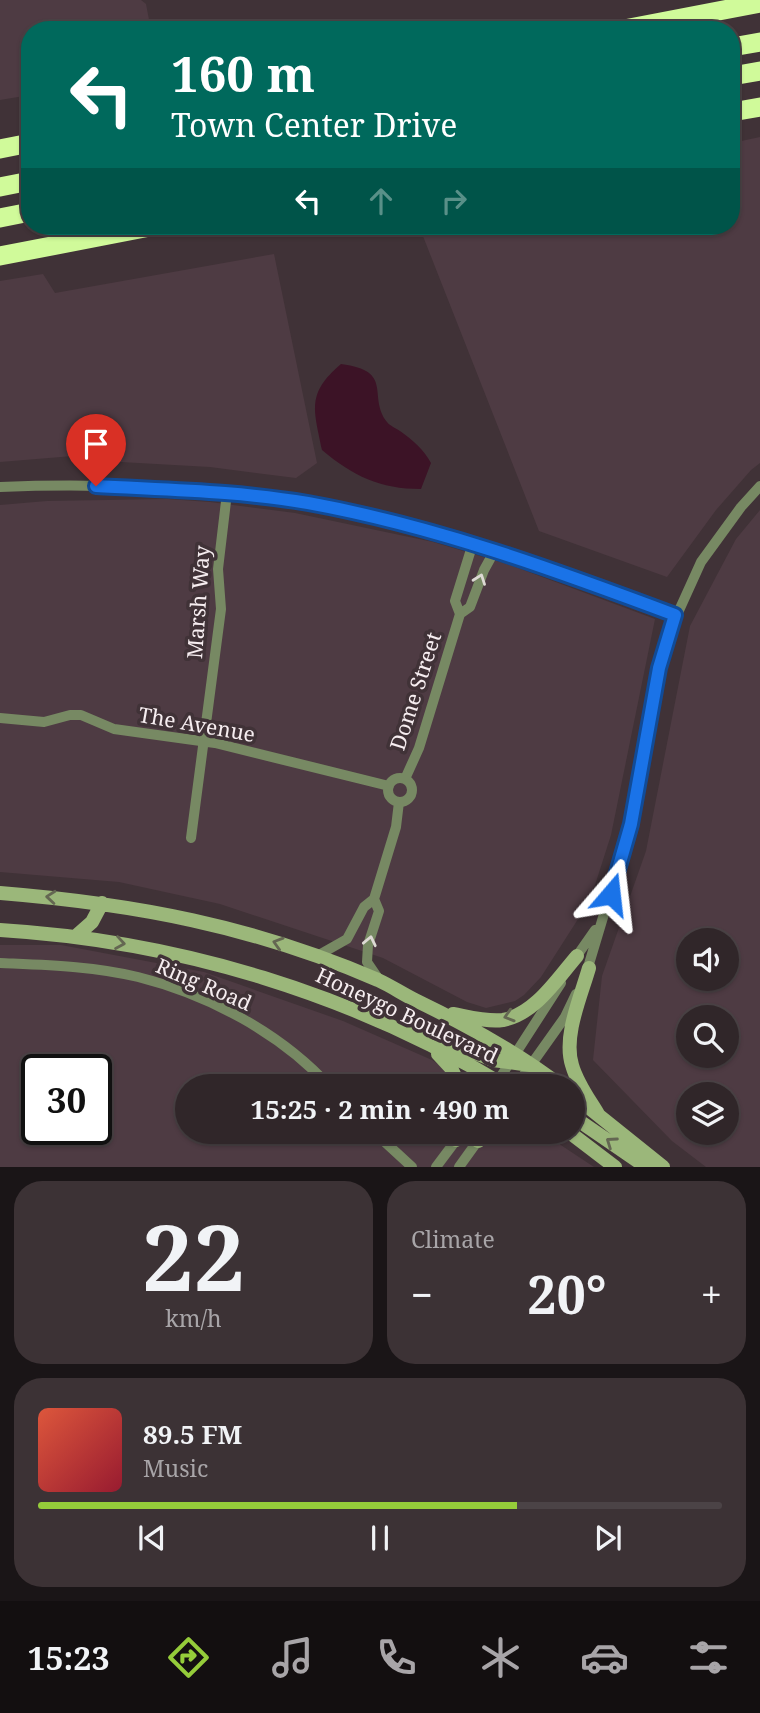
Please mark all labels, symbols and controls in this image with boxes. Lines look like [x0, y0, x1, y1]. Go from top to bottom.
text: 160 m [171, 40, 315, 106]
icon: left [56, 49, 147, 140]
text: Town Center Drive [171, 103, 457, 146]
icon: left [289, 182, 327, 220]
icon: ahead [362, 182, 400, 220]
icon: right [435, 182, 473, 220]
pin [66, 414, 126, 486]
icon: arrive [77, 425, 115, 463]
street label: Marsh Way [180, 544, 216, 660]
one-way arrow [472, 574, 486, 586]
street label: Dome Street [383, 628, 447, 754]
street label: The Avenue [136, 700, 258, 748]
position arrow [574, 857, 648, 931]
one-way arrow [45, 890, 56, 905]
map controls [676, 928, 739, 1145]
button: sound [676, 928, 739, 991]
one-way arrow [114, 935, 126, 950]
one-way arrow [362, 935, 377, 947]
one-way arrow [272, 937, 284, 952]
street label: Ring Road [152, 951, 256, 1017]
street label: Honeygo Boulevard [311, 960, 503, 1070]
button: search [676, 1005, 739, 1068]
one-way arrow [503, 1008, 515, 1023]
speed limit sign: 30 [21, 1054, 112, 1145]
button: layers [676, 1082, 739, 1145]
text: 15:25 · 2 min · 490 m [250, 1091, 510, 1127]
one-way arrow [606, 1138, 619, 1150]
text: 22 [142, 1194, 245, 1318]
text: Climate [411, 1223, 495, 1255]
text: 20° [527, 1258, 607, 1329]
text: − [411, 1268, 433, 1320]
text: + [701, 1268, 722, 1320]
text: km/h [165, 1302, 222, 1334]
text: 89.5 FM [143, 1416, 242, 1452]
text: Music [143, 1452, 208, 1484]
icon: previous [133, 1519, 171, 1557]
icon: pause [361, 1519, 399, 1557]
icon: next [589, 1519, 627, 1557]
icon: directions [164, 1633, 213, 1682]
icon: music [268, 1633, 317, 1682]
icon: phone [372, 1633, 421, 1682]
icon: climate [476, 1633, 525, 1682]
icon: car [580, 1633, 629, 1682]
icon: filters [684, 1633, 733, 1682]
text: 15:23 [27, 1636, 109, 1679]

